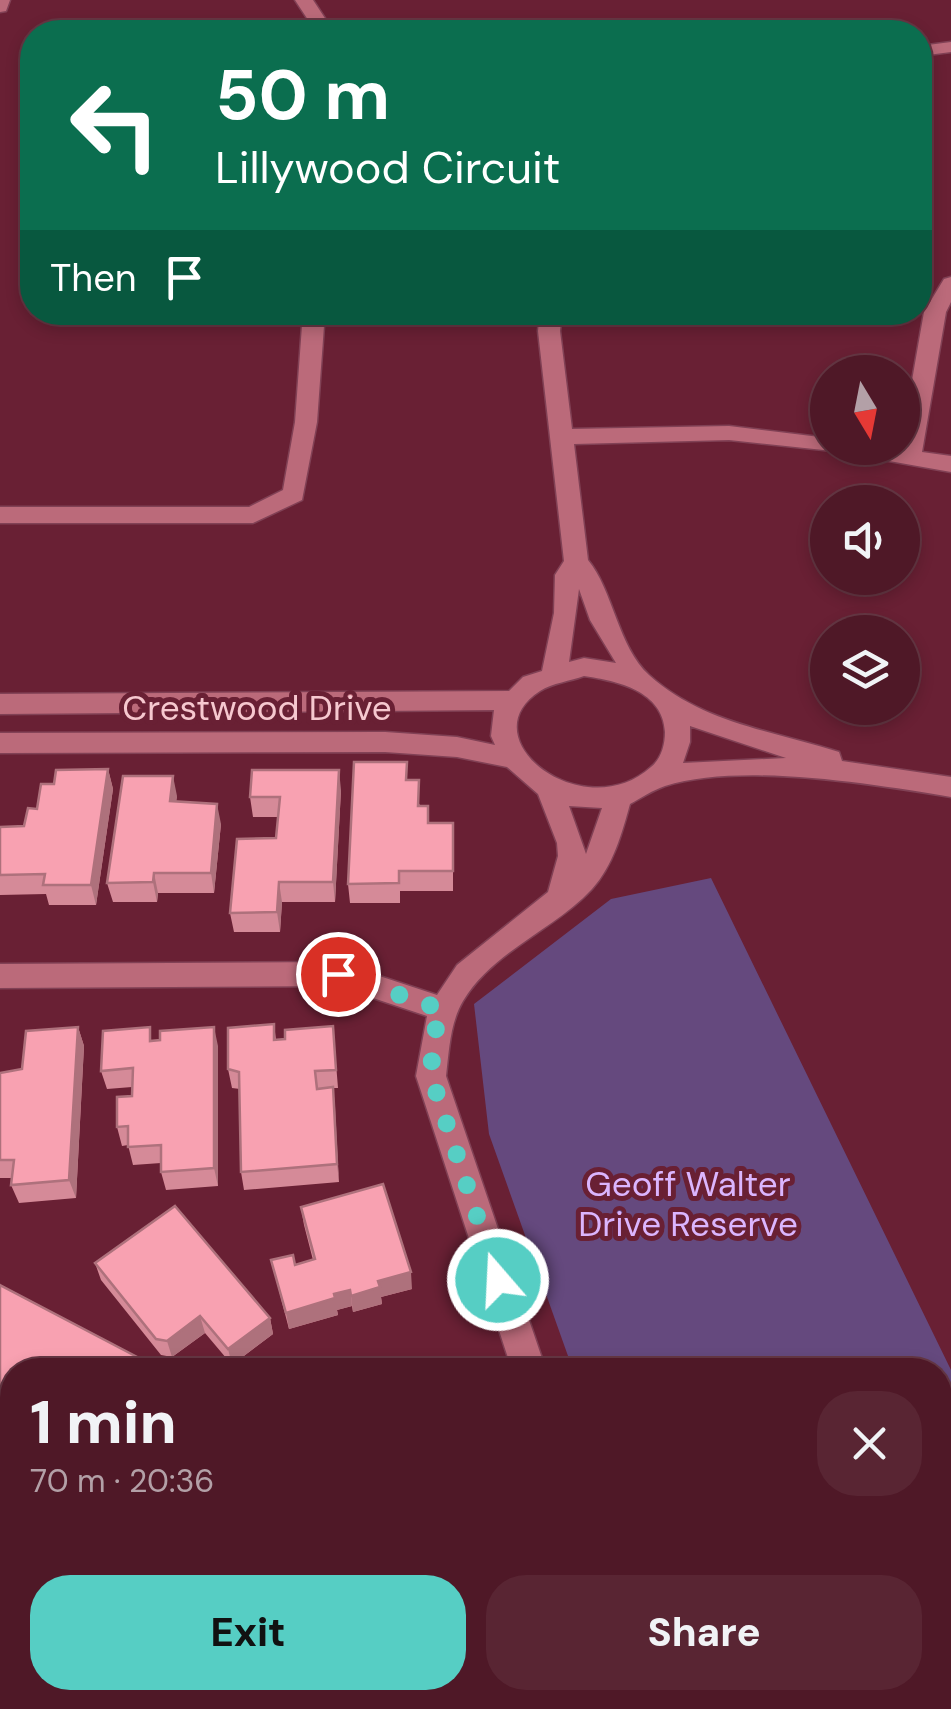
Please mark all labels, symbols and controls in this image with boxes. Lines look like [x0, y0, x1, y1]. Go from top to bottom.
text: 50 m [215, 50, 390, 141]
icon: left [50, 60, 180, 190]
text: Lillywood Circuit [215, 138, 560, 197]
icon: arrive [157, 250, 212, 305]
text: Then [50, 253, 137, 303]
north arrow [810, 355, 920, 465]
map controls [810, 355, 920, 725]
button: sound [810, 485, 920, 595]
button: layers [810, 615, 920, 725]
street label: Crestwood Drive [122, 685, 392, 731]
pin [296, 932, 381, 1017]
icon: arrive [311, 947, 366, 1002]
park label: Geoff Walter Drive Reserve [578, 1161, 798, 1247]
position arrow [446, 1228, 550, 1332]
text: 1 min [30, 1383, 177, 1462]
button: close [817, 1391, 922, 1496]
text: 70 m · 20:36 [30, 1460, 214, 1502]
button: Exit [30, 1575, 466, 1690]
button: Share [486, 1575, 922, 1690]

